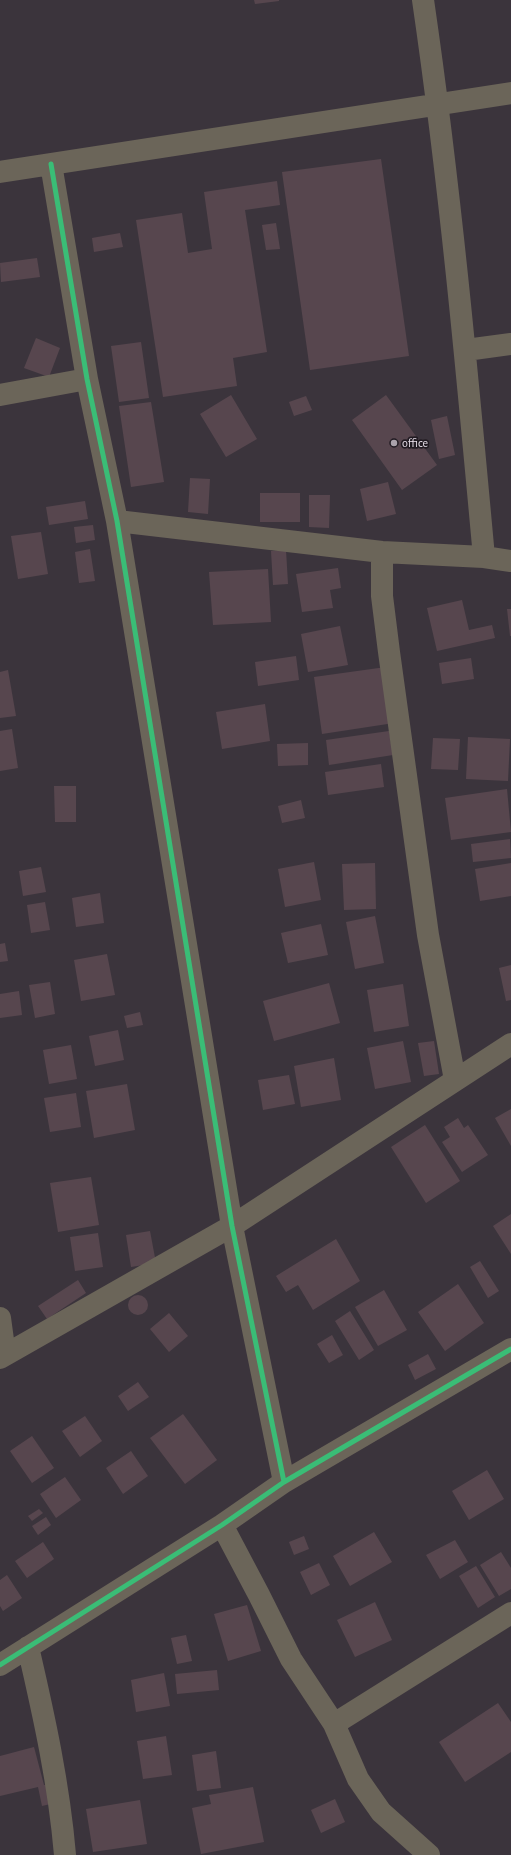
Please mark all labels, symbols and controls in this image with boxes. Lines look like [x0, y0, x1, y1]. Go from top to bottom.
place label: office [402, 436, 428, 450]
marker: office [389, 438, 399, 448]

